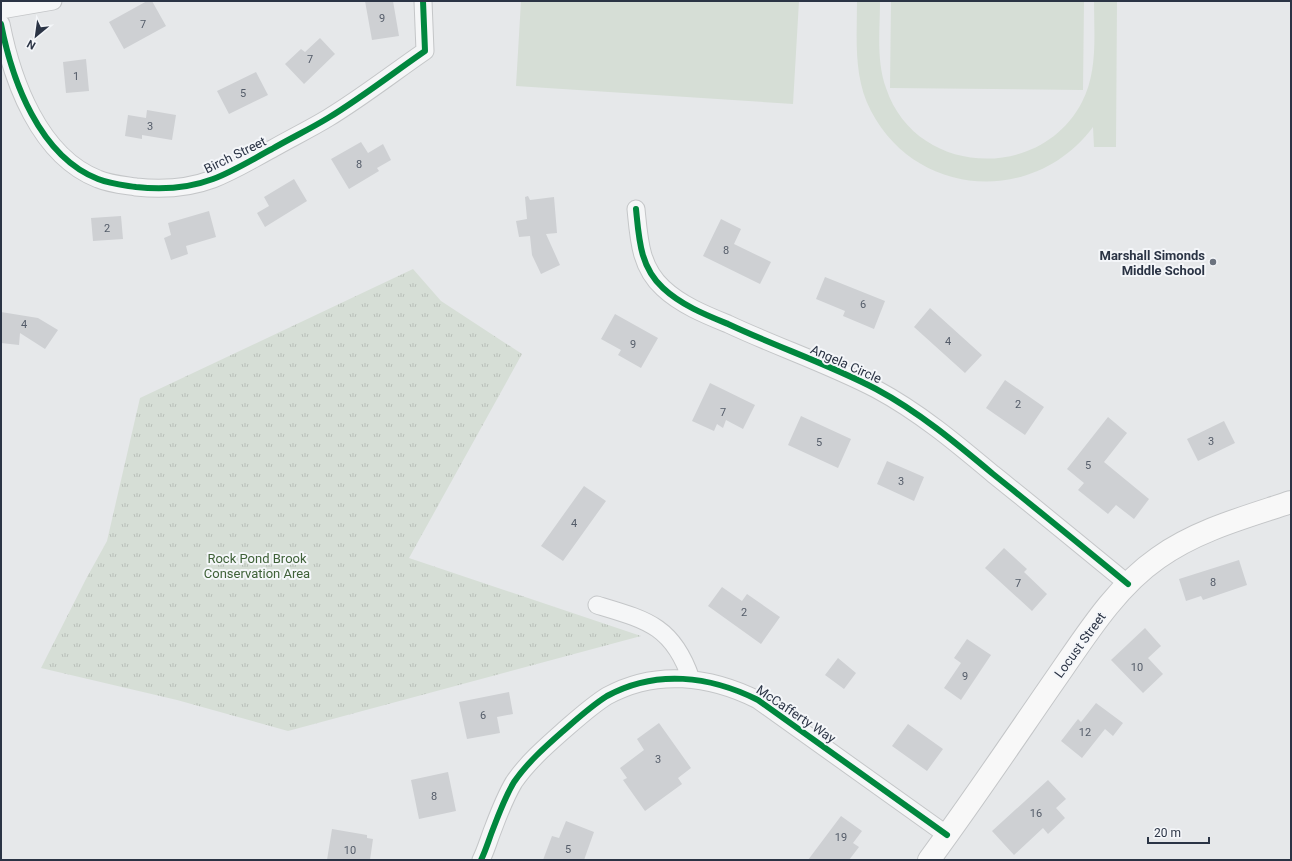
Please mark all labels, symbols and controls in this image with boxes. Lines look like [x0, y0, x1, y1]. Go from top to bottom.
house number: 9 [379, 12, 385, 25]
north arrow [16, 16, 56, 56]
house number: 7 [140, 18, 146, 31]
text: N [25, 37, 38, 52]
house number: 7 [307, 53, 313, 66]
house number: 1 [73, 70, 79, 83]
house number: 5 [240, 87, 246, 100]
house number: 3 [147, 120, 153, 133]
street label: Birch Street [202, 134, 268, 176]
house number: 8 [356, 158, 362, 171]
house number: 2 [104, 222, 110, 235]
house number: 8 [723, 244, 729, 257]
place label: Marshall Simonds Middle School [1100, 248, 1205, 278]
marker: Marshall Simonds Middle School [1208, 257, 1218, 267]
house number: 6 [860, 298, 866, 311]
house number: 4 [21, 318, 27, 331]
house number: 4 [945, 335, 951, 348]
house number: 9 [630, 338, 636, 351]
street label: Angela Circle [808, 342, 884, 386]
house number: 2 [1015, 398, 1021, 411]
house number: 7 [720, 406, 726, 419]
house number: 3 [1208, 435, 1214, 448]
house number: 5 [816, 436, 822, 449]
house number: 5 [1085, 459, 1091, 472]
house number: 3 [898, 475, 904, 488]
house number: 4 [571, 517, 577, 530]
park label: Rock Pond Brook Conservation Area [204, 551, 310, 581]
house number: 8 [1210, 576, 1216, 589]
house number: 7 [1015, 577, 1021, 590]
house number: 2 [741, 606, 747, 619]
street label: Locust Street [1051, 609, 1109, 681]
house number: 10 [1131, 661, 1143, 674]
house number: 9 [962, 670, 968, 683]
street label: McCafferty Way [754, 682, 838, 746]
house number: 6 [480, 709, 486, 722]
house number: 12 [1079, 726, 1091, 739]
house number: 3 [655, 753, 661, 766]
house number: 8 [431, 790, 437, 803]
house number: 16 [1030, 807, 1042, 820]
scale bar [1148, 819, 1209, 845]
text: 20 m [1154, 826, 1181, 840]
house number: 19 [835, 831, 847, 844]
house number: 5 [565, 843, 571, 856]
house number: 10 [344, 844, 356, 857]

